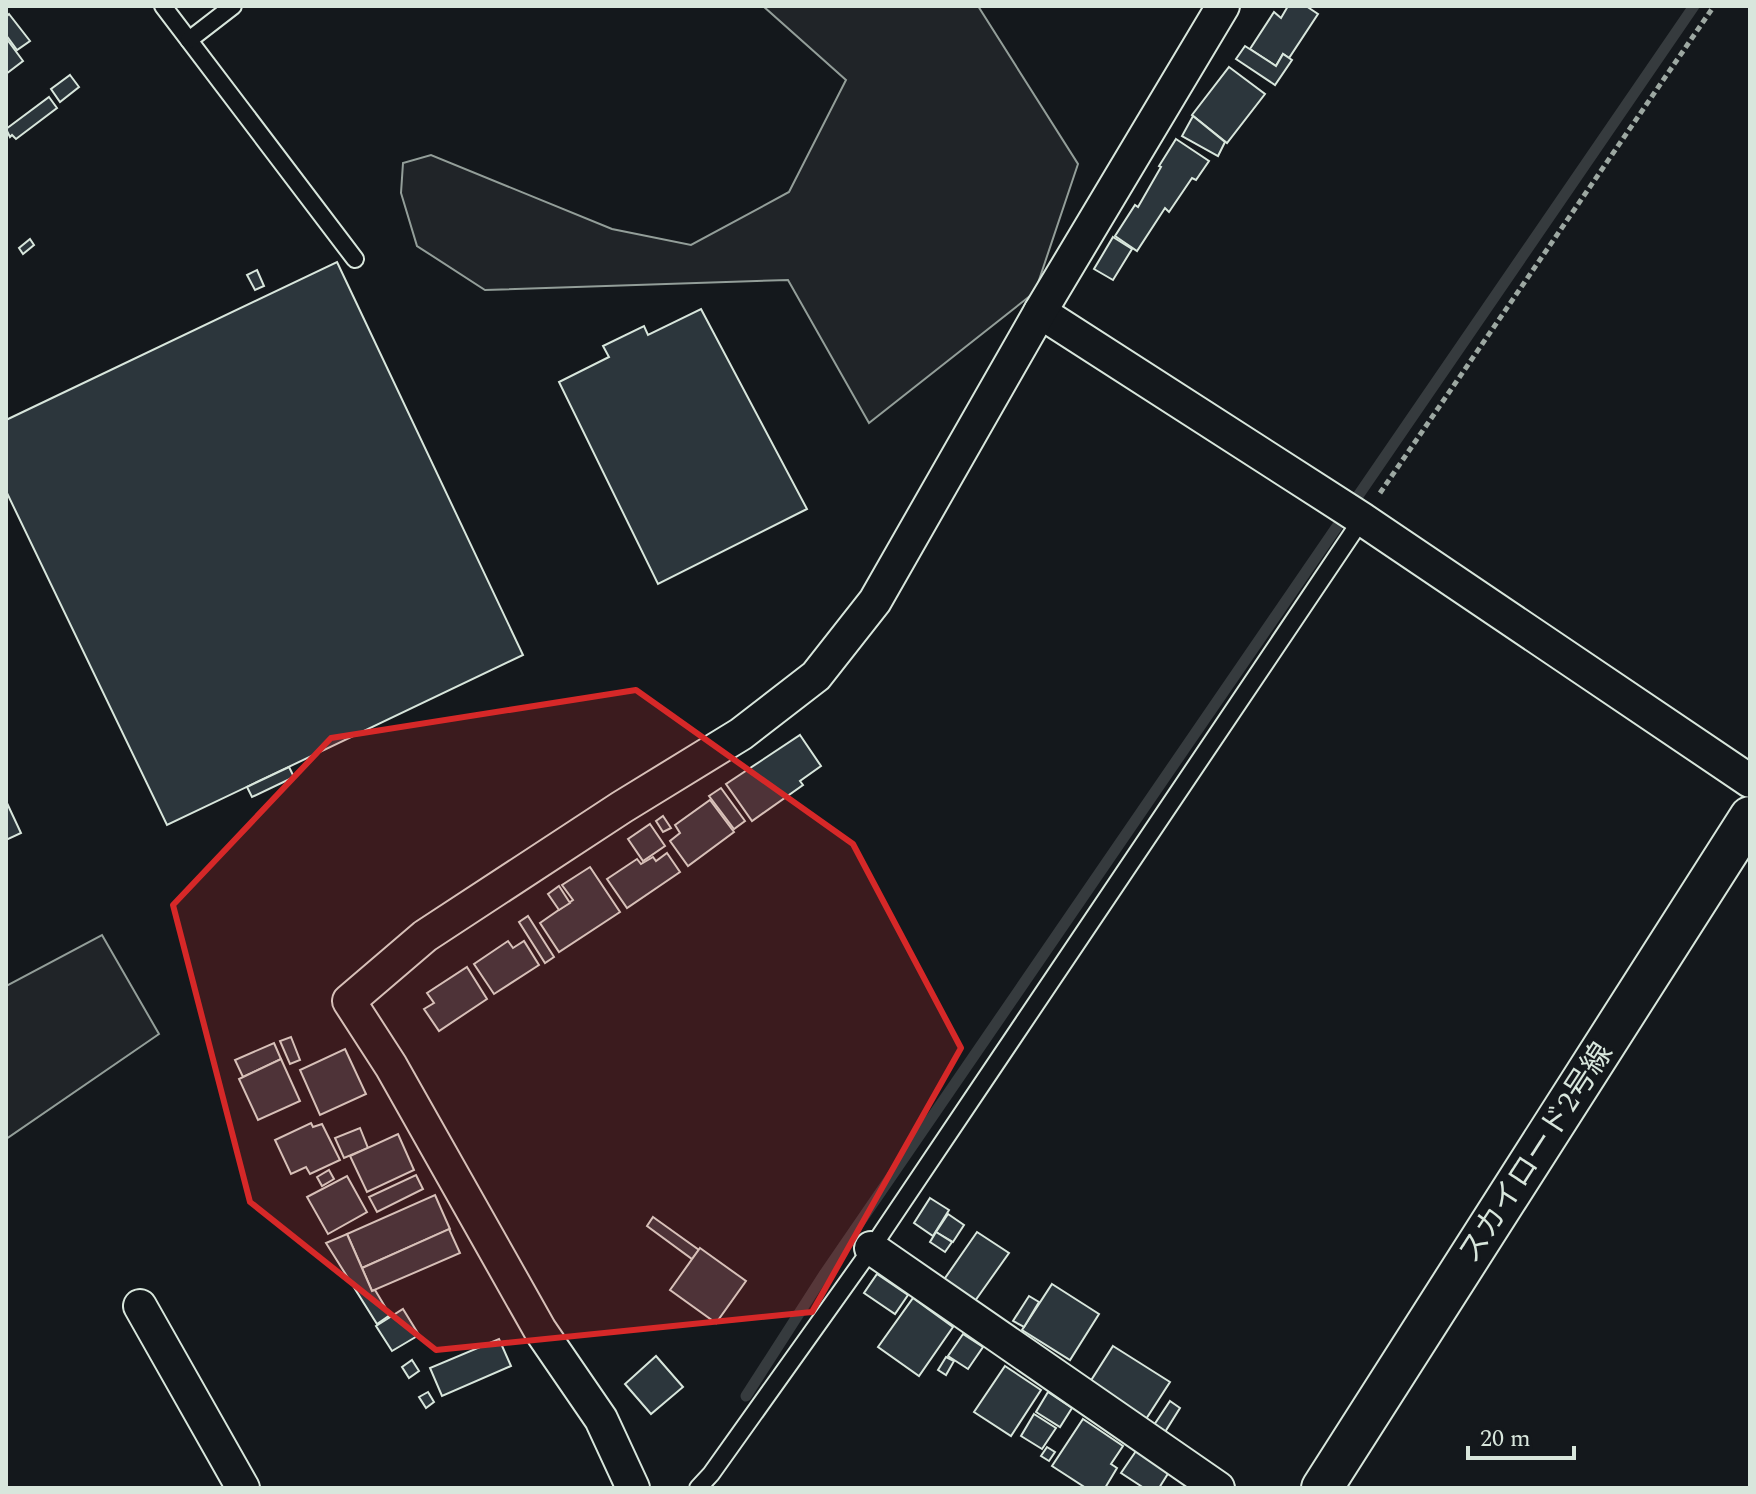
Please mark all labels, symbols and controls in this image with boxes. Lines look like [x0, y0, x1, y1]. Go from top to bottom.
street label: スカイロード2号線 [1447, 1034, 1625, 1272]
scale bar [1468, 1410, 1574, 1460]
text: 20 m [1480, 1421, 1531, 1457]

